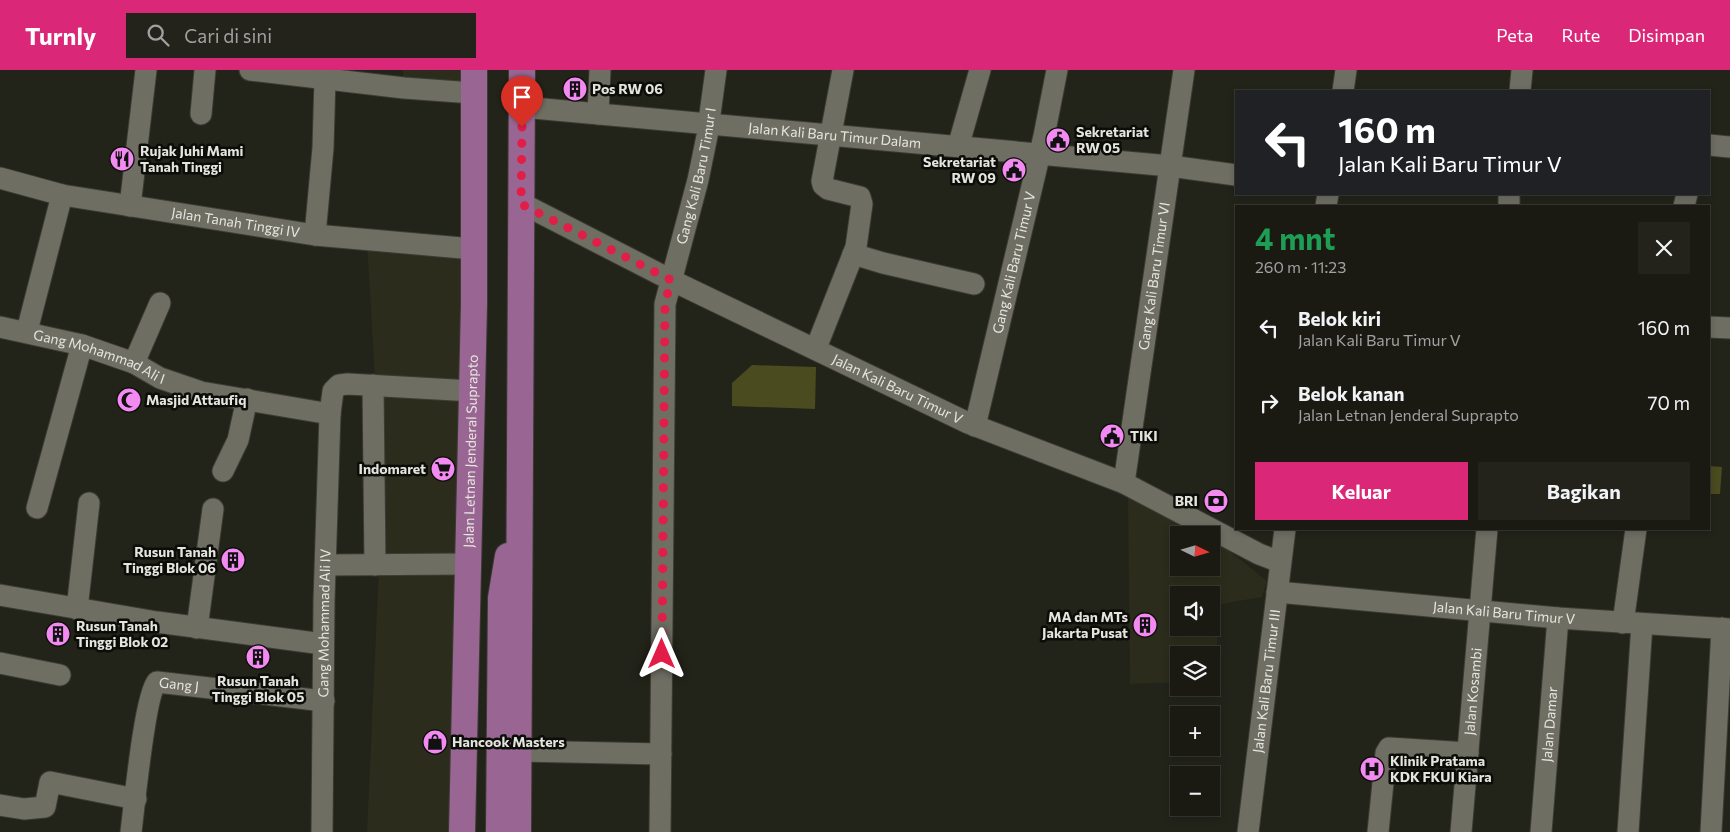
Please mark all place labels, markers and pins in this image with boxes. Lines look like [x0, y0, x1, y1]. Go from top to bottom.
pin [501, 76, 543, 127]
building icon: Pos RW 06 [562, 76, 588, 102]
place label: Pos RW 06 [592, 80, 663, 97]
place label: Sekretariat RW 05 [1076, 123, 1149, 156]
public building icon: Sekretariat RW 05 [1045, 127, 1071, 153]
place label: Rujak Juhi Mami Tanah Tinggi [140, 142, 244, 175]
restaurant icon: Rujak Juhi Mami Tanah Tinggi [109, 146, 135, 172]
place label: Sekretariat RW 09 [923, 153, 996, 186]
public building icon: Sekretariat RW 09 [1001, 157, 1027, 183]
mosque icon: Masjid Attaufiq [116, 387, 142, 413]
place label: Masjid Attaufiq [146, 391, 246, 408]
public building icon: TIKI [1099, 423, 1125, 449]
place label: TIKI [1130, 427, 1158, 444]
supermarket icon: Indomaret [430, 456, 456, 482]
place label: Indomaret [359, 460, 426, 477]
bank icon: BRI [1203, 488, 1229, 514]
place label: BRI [1175, 492, 1198, 509]
place label: Rusun Tanah Tinggi Blok 06 [123, 543, 216, 576]
building icon: Rusun Tanah Tinggi Blok 06 [220, 547, 246, 573]
place label: MA dan MTs Jakarta Pusat [1042, 608, 1128, 641]
building icon: MA dan MTs Jakarta Pusat [1132, 612, 1158, 638]
place label: Rusun Tanah Tinggi Blok 02 [76, 617, 168, 650]
building icon: Rusun Tanah Tinggi Blok 02 [45, 621, 71, 647]
building icon: Rusun Tanah Tinggi Blok 05 [245, 644, 271, 670]
place label: Rusun Tanah Tinggi Blok 05 [212, 672, 304, 705]
shop icon: Hancook Masters [422, 729, 448, 755]
place label: Hancook Masters [452, 733, 565, 750]
place label: Klinik Pratama KDK FKUI Kiara [1390, 752, 1492, 785]
hospital icon: Klinik Pratama KDK FKUI Kiara [1359, 756, 1385, 782]

